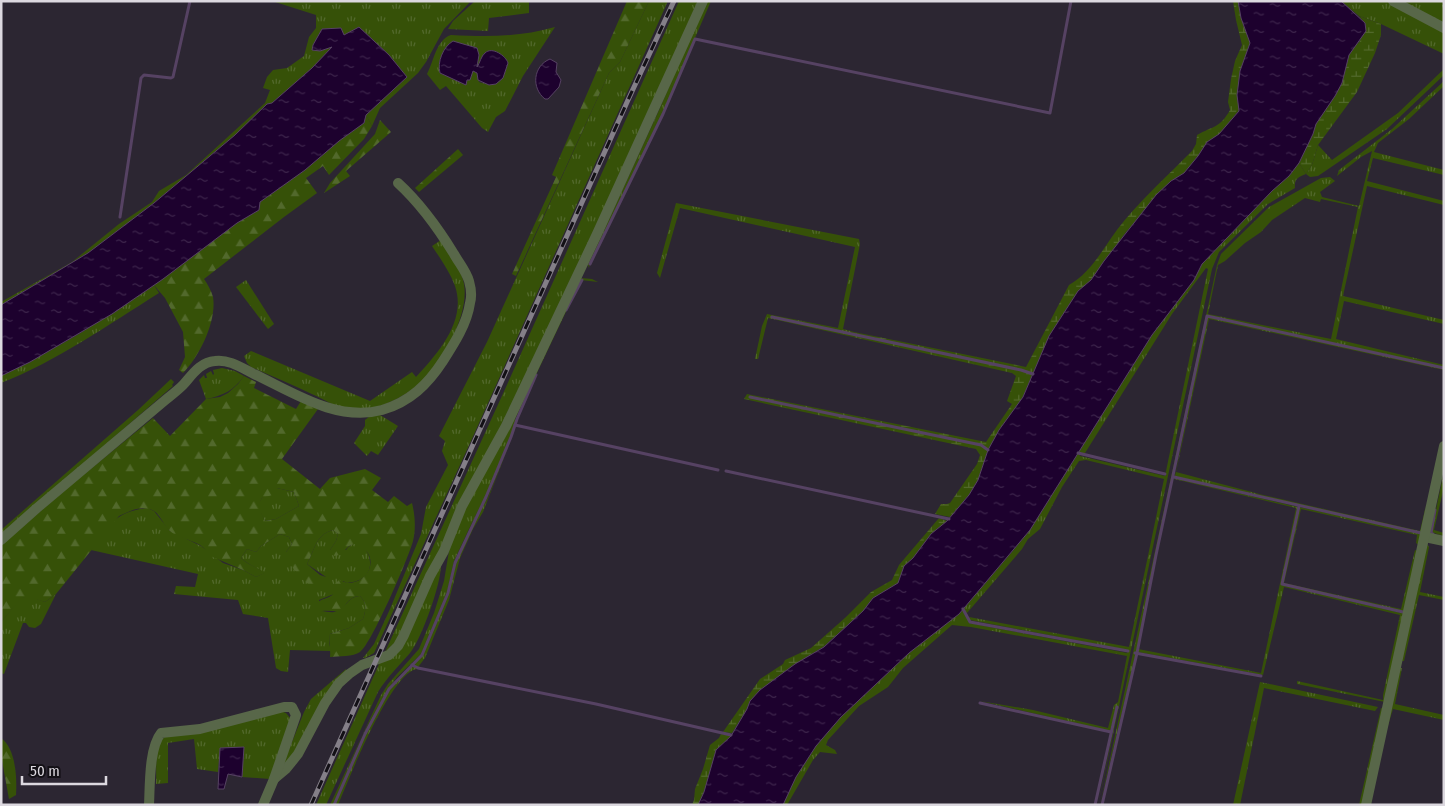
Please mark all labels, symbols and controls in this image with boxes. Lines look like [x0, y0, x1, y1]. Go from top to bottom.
scale bar [22, 754, 106, 786]
text: 50 m [30, 762, 60, 780]

